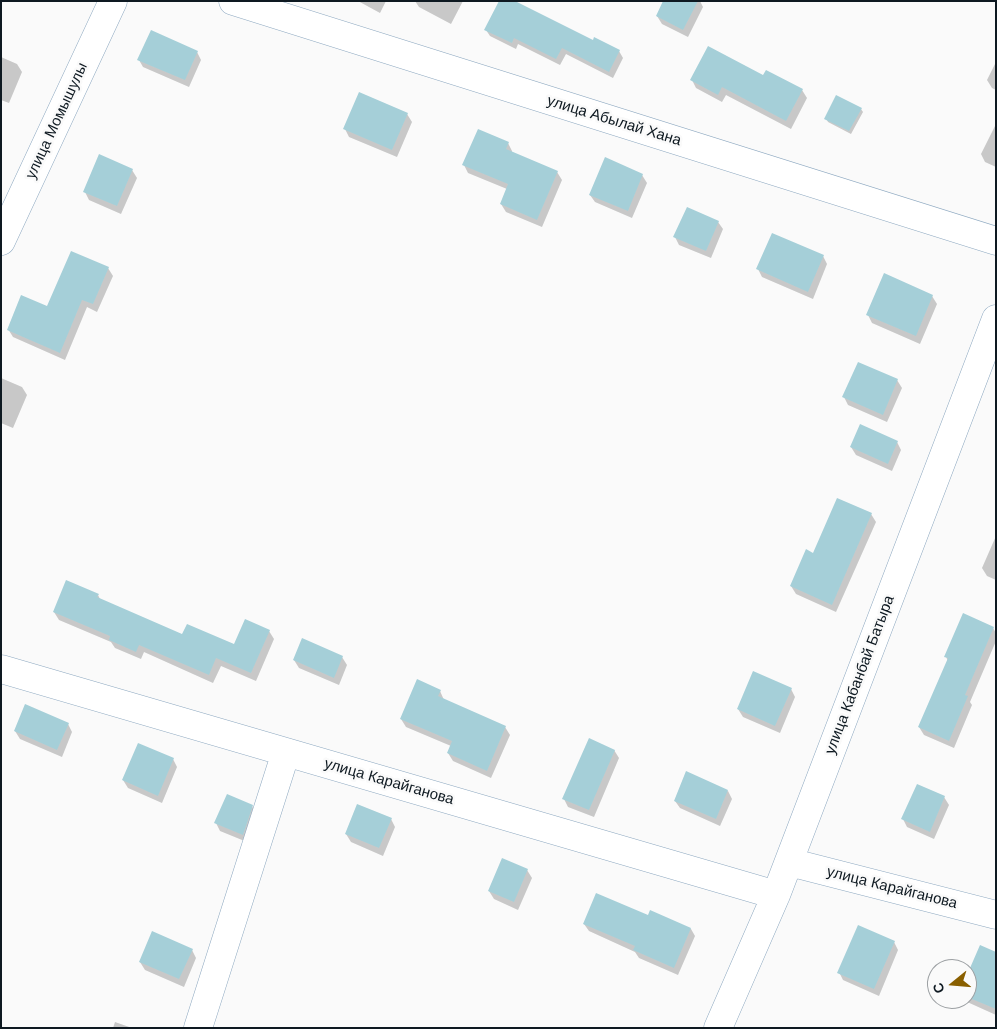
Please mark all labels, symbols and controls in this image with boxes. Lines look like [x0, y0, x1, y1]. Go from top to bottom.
street label: улица Момышулы [22, 60, 92, 182]
street label: улица Абылай Хана [545, 92, 683, 150]
street label: улица Кабанбай Батыра [821, 593, 899, 757]
street label: улица Карайганова [322, 755, 456, 809]
street label: улица Карайганова [825, 863, 959, 913]
north arrow [927, 959, 977, 1009]
text: С [929, 981, 948, 995]

